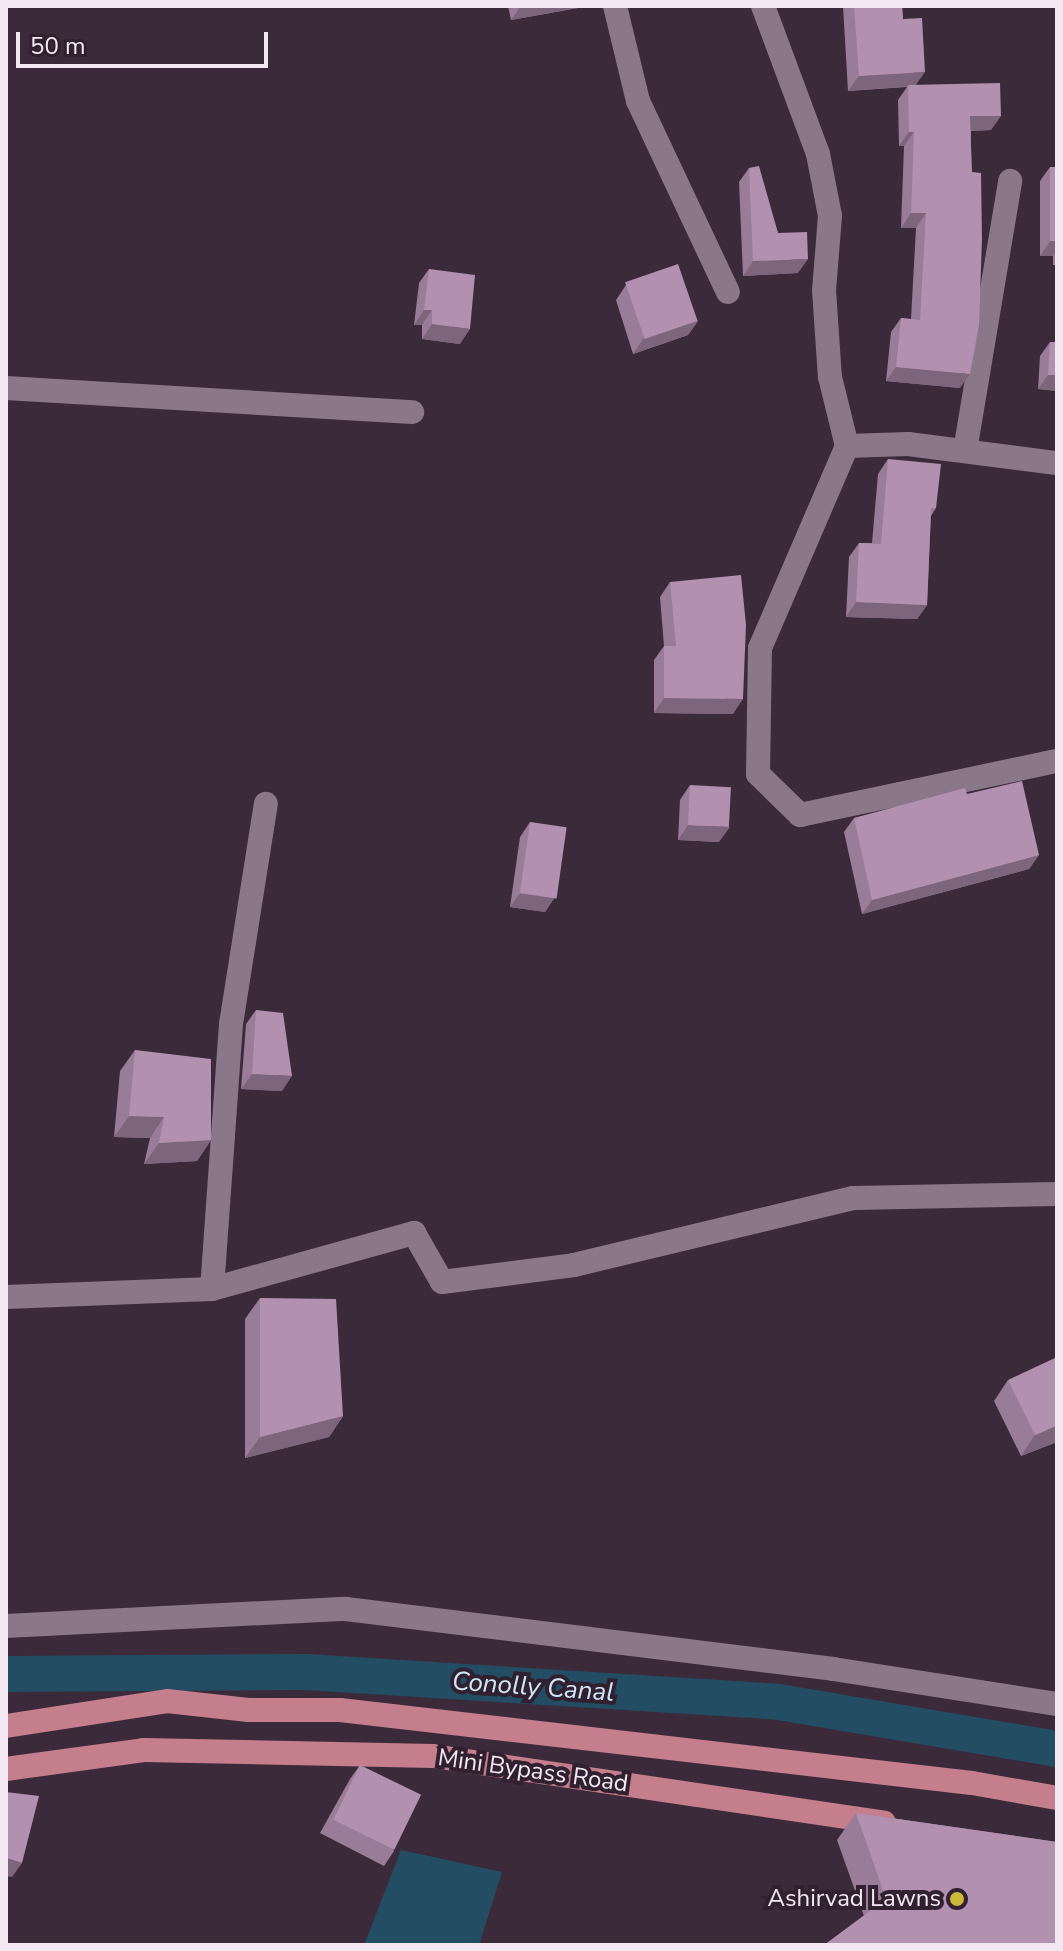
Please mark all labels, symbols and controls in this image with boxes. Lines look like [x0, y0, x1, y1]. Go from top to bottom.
scale bar [20, 16, 272, 66]
text: 50 m [30, 30, 86, 62]
water label: Conolly Canal [451, 1666, 615, 1708]
street label: Mini Bypass Road [436, 1743, 630, 1799]
place label: Ashirvad Lawns [768, 1885, 941, 1913]
marker: Ashirvad Lawns [948, 1890, 966, 1908]

